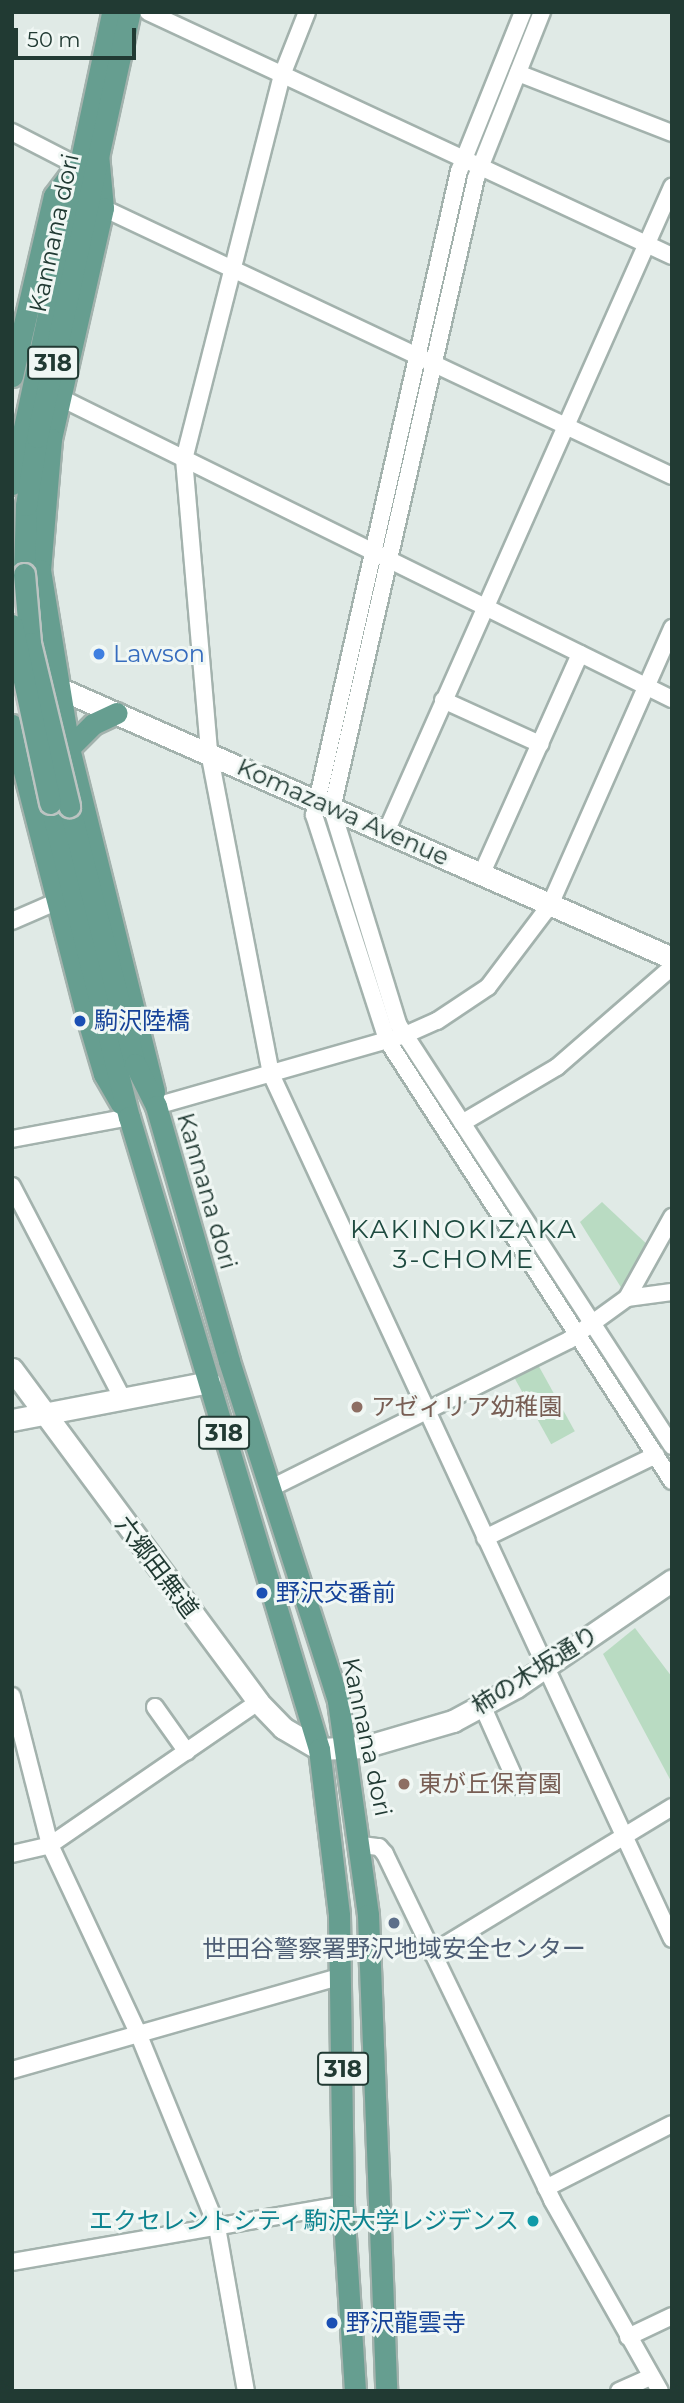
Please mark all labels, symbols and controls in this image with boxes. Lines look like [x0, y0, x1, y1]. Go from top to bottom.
scale bar [18, 14, 140, 58]
text: 50 m [27, 27, 81, 52]
street label: Kannana dori [23, 151, 85, 315]
road number: 318 [27, 344, 79, 382]
place label: Lawson [113, 640, 205, 668]
marker: Lawson [91, 646, 107, 662]
street label: Komazawa Avenue [233, 752, 453, 872]
place label: 駒沢陸橋 [94, 1007, 190, 1035]
marker: 駒沢陸橋 [72, 1013, 88, 1029]
street label: Kannana dori [171, 1109, 243, 1273]
district label: KAKINOKIZAKA 3-CHOME [351, 1214, 577, 1276]
place label: アゼィリア幼稚園 [371, 1393, 563, 1421]
marker: アゼィリア幼稚園 [349, 1399, 365, 1415]
road number: 318 [198, 1414, 250, 1452]
street label: 六郷田無道 [109, 1510, 205, 1624]
place label: 野沢交番前 [276, 1579, 396, 1607]
marker: 野沢交番前 [254, 1585, 270, 1601]
street label: 柿の木坂通り [466, 1620, 604, 1720]
street label: Kannana dori [336, 1655, 398, 1819]
place label: 東が丘保育園 [418, 1770, 562, 1798]
marker: 東が丘保育園 [396, 1776, 412, 1792]
marker: 世田谷警察署野沢地域安全センター [386, 1915, 402, 1931]
place label: 世田谷警察署野沢地域安全センター [202, 1935, 586, 1963]
road number: 318 [317, 2050, 369, 2088]
place label: エクセレントシティ駒沢大学レジデンス [87, 2207, 519, 2235]
marker: エクセレントシティ駒沢大学レジデンス [525, 2213, 541, 2229]
place label: 野沢龍雲寺 [346, 2309, 466, 2337]
marker: 野沢龍雲寺 [324, 2315, 340, 2331]

